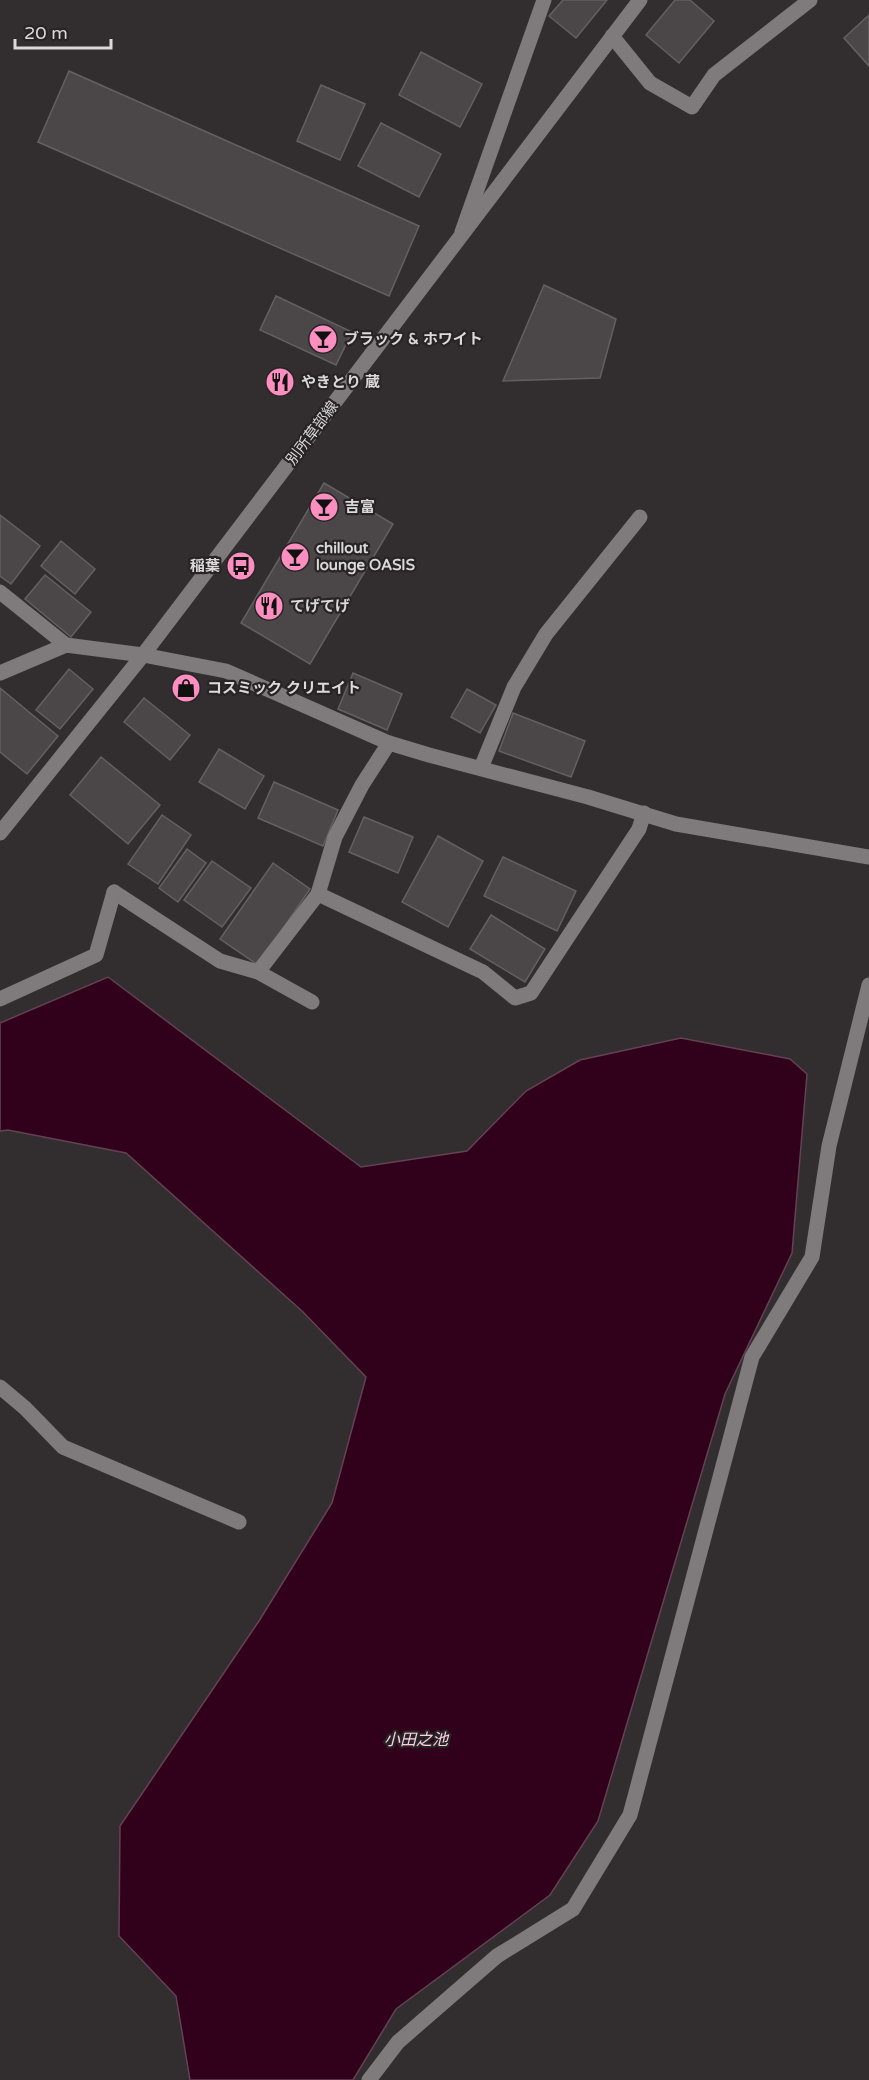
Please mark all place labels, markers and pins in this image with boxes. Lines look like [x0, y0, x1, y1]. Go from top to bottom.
bar icon: ブラック & ホワイト [307, 323, 339, 355]
place label: ブラック & ホワイト [344, 330, 483, 348]
restaurant icon: やきとり 蔵 [264, 366, 296, 398]
place label: やきとり 蔵 [301, 373, 380, 391]
bar icon: 吉富 [308, 491, 340, 523]
place label: 吉富 [345, 498, 375, 516]
place label: chillout lounge OASIS [316, 539, 415, 575]
bar icon: chillout lounge OASIS [279, 541, 311, 573]
bus stop icon: 稲葉 [225, 550, 257, 582]
place label: 稲葉 [190, 557, 220, 575]
restaurant icon: てげてげ [253, 590, 285, 622]
place label: てげてげ [290, 597, 350, 615]
shop icon: コスミック クリエイト [170, 672, 202, 704]
place label: コスミック クリエイト [207, 679, 361, 697]

